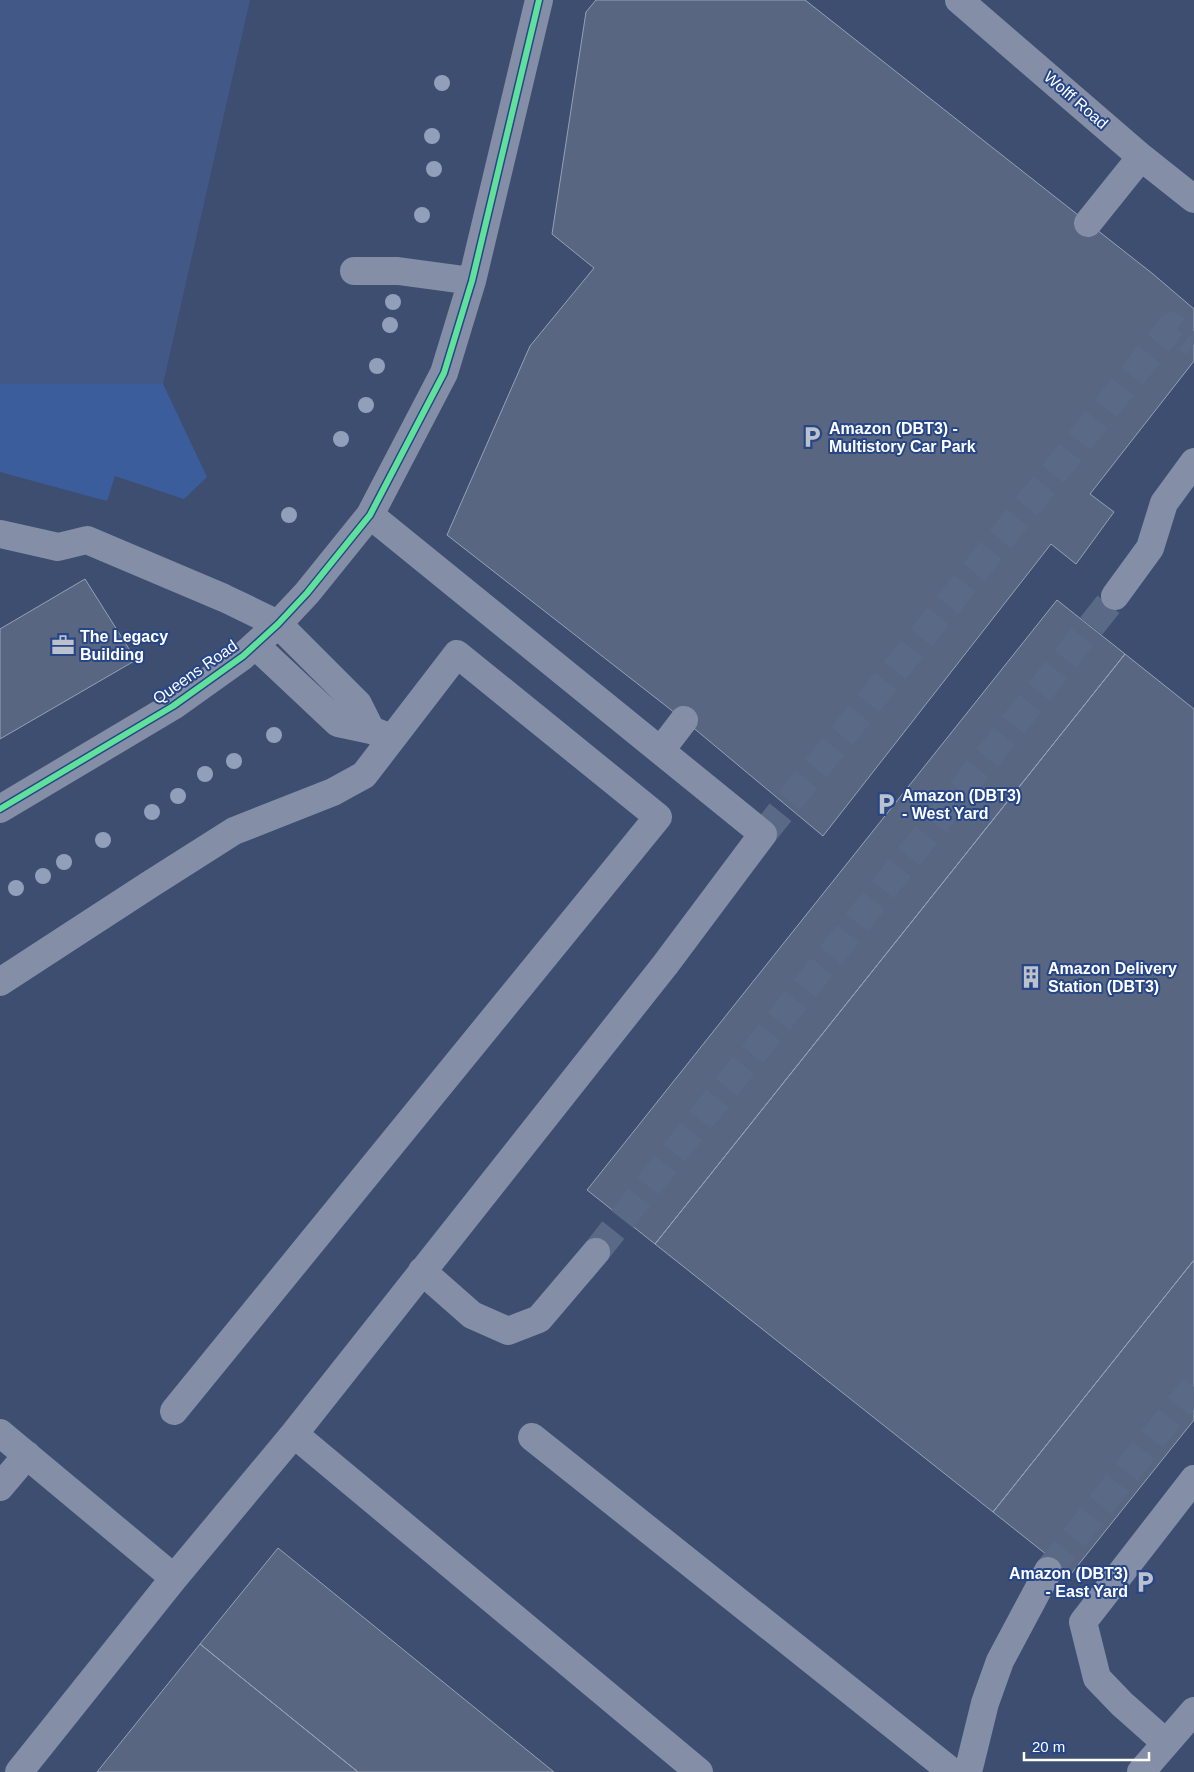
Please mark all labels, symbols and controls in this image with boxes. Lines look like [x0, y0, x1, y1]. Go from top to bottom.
street label: Wolff Road [1041, 68, 1111, 132]
place label: Amazon (DBT3) - Multistory Car Park [829, 420, 976, 455]
parking icon: Amazon (DBT3) - Multistory Car Park [799, 424, 825, 450]
place label: The Legacy Building [80, 628, 168, 663]
office icon: The Legacy Building [50, 632, 76, 658]
street label: Queens Road [150, 637, 240, 707]
place label: Amazon (DBT3) - West Yard [902, 787, 1021, 822]
parking icon: Amazon (DBT3) - West Yard [873, 791, 899, 817]
place label: Amazon Delivery Station (DBT3) [1048, 960, 1177, 995]
building icon: Amazon Delivery Station (DBT3) [1018, 964, 1044, 990]
place label: Amazon (DBT3) - East Yard [1009, 1565, 1128, 1600]
parking icon: Amazon (DBT3) - East Yard [1132, 1569, 1158, 1595]
scale bar [1024, 1730, 1149, 1762]
text: 20 m [1032, 1738, 1065, 1755]

